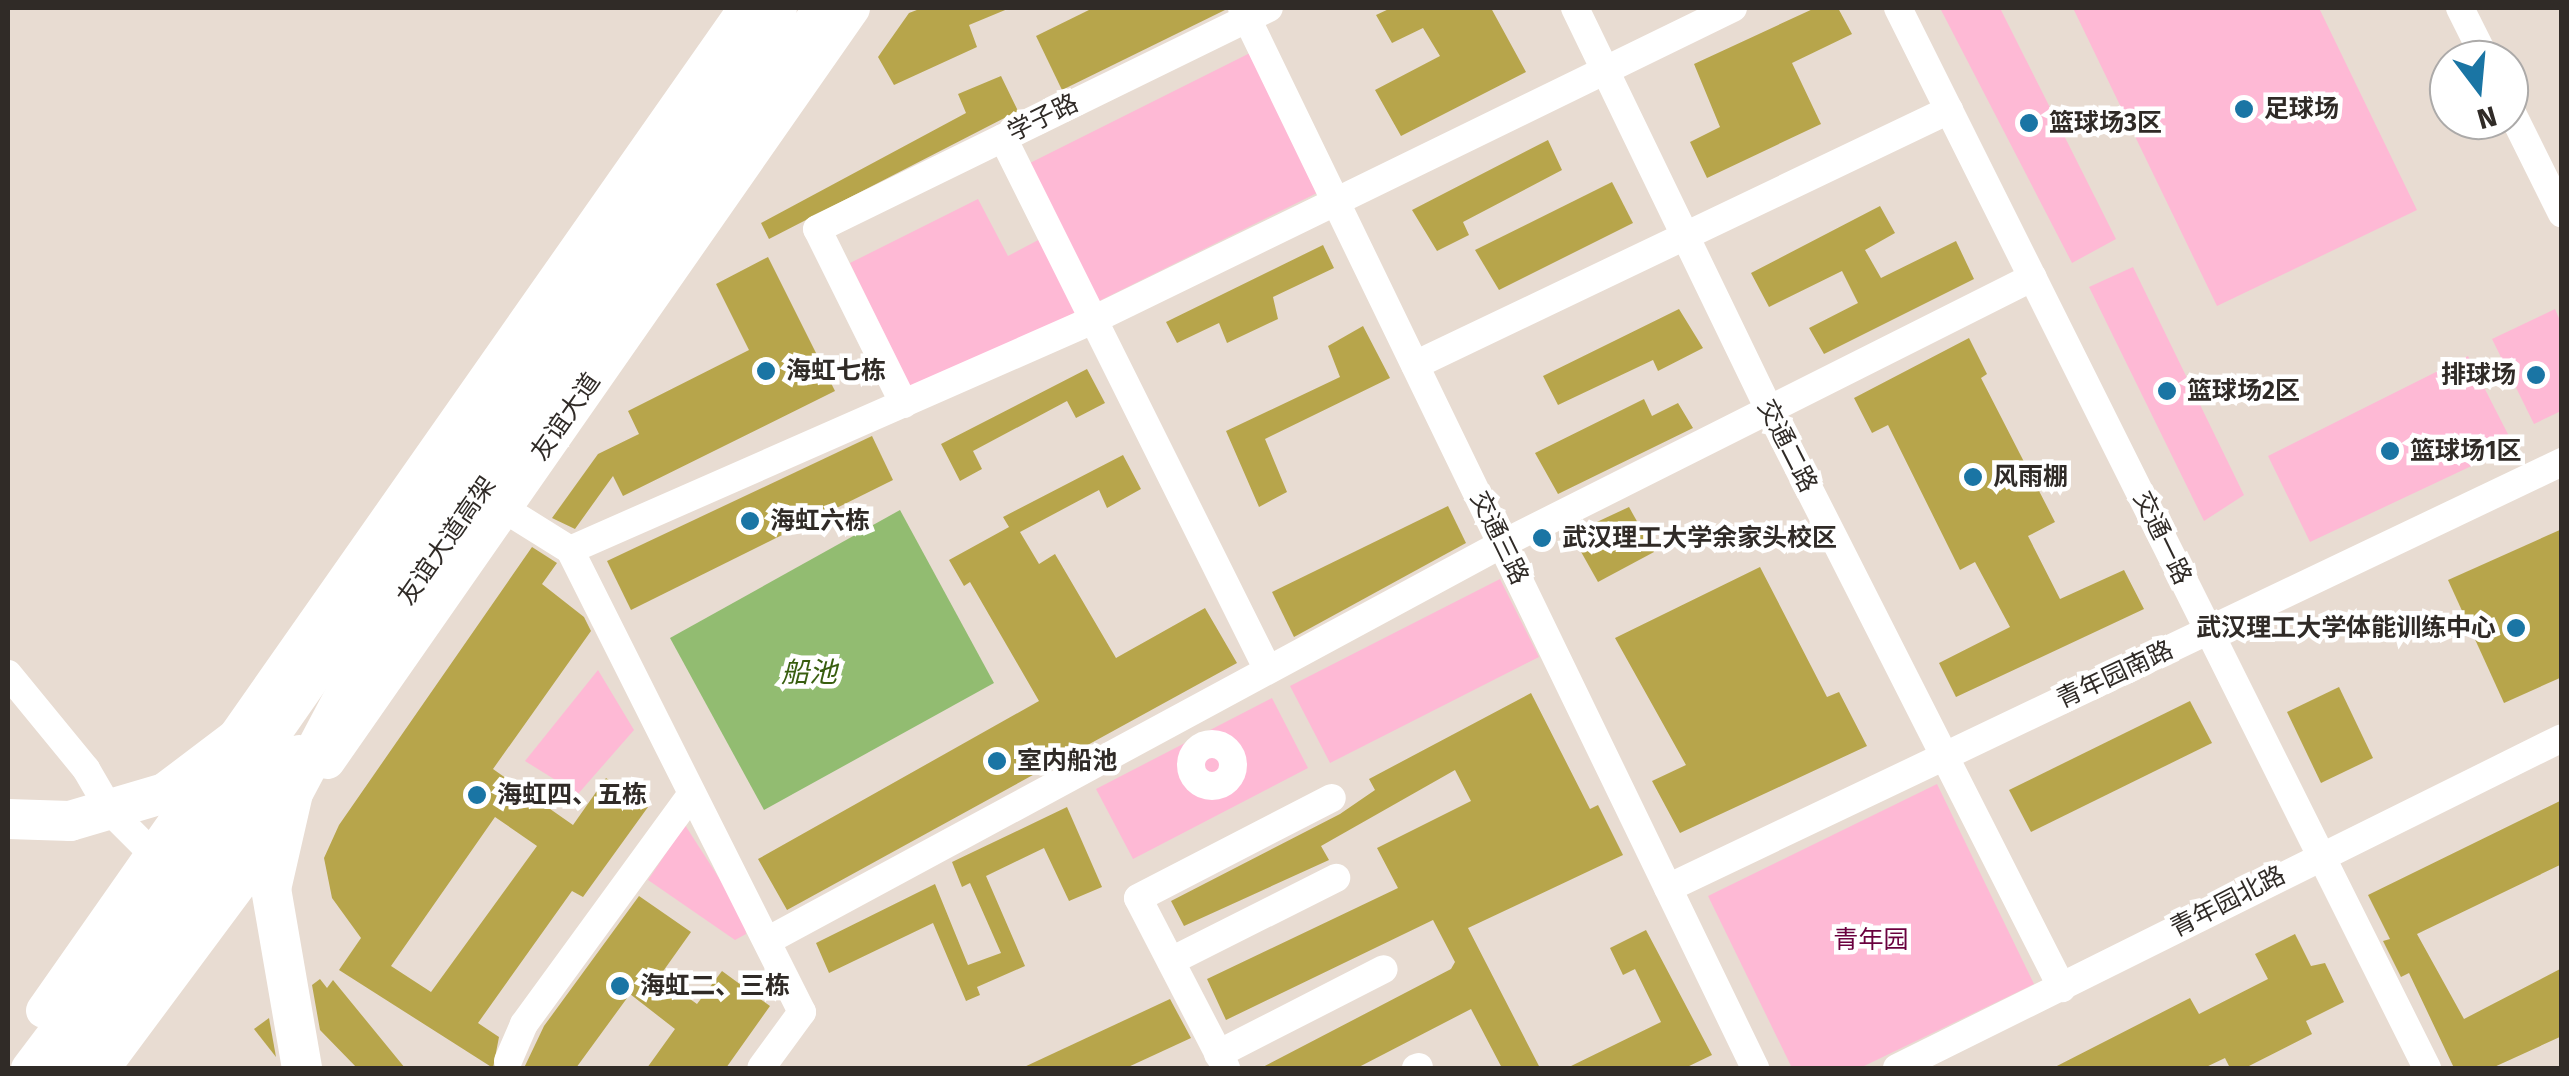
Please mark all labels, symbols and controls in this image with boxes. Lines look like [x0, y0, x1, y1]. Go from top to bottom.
north arrow [2429, 40, 2529, 140]
street label: 学子路 [1003, 88, 1083, 148]
place label: 足球场 [2264, 94, 2339, 124]
marker: 足球场 [2233, 98, 2255, 120]
text: N [2473, 99, 2500, 136]
place label: 篮球场3区 [2049, 108, 2162, 138]
marker: 篮球场3区 [2018, 112, 2040, 134]
place label: 海虹七栋 [786, 356, 886, 386]
marker: 海虹七栋 [755, 360, 777, 382]
place label: 排球场 [2441, 360, 2516, 390]
marker: 排球场 [2525, 364, 2547, 386]
street label: 友谊大道 [525, 367, 607, 467]
place label: 篮球场2区 [2187, 376, 2300, 406]
marker: 篮球场2区 [2156, 380, 2178, 402]
street label: 交通二路 [1751, 395, 1823, 497]
place label: 篮球场1区 [2410, 436, 2522, 466]
marker: 篮球场1区 [2379, 440, 2401, 462]
place label: 风雨棚 [1993, 462, 2068, 492]
marker: 风雨棚 [1962, 466, 1984, 488]
street label: 友谊大道高架 [392, 471, 502, 611]
street label: 交通三路 [1464, 486, 1534, 590]
street label: 交通一路 [2127, 486, 2197, 590]
place label: 海虹六栋 [770, 506, 870, 536]
marker: 海虹六栋 [739, 510, 761, 532]
place label: 武汉理工大学余家头校区 [1562, 523, 1837, 553]
marker: 武汉理工大学余家头校区 [1531, 527, 1553, 549]
place label: 武汉理工大学体能训练中心 [2196, 613, 2496, 643]
marker: 武汉理工大学体能训练中心 [2505, 617, 2527, 639]
street label: 青年园南路 [2052, 635, 2178, 715]
water label: 船池 [781, 656, 837, 690]
place label: 室内船池 [1017, 746, 1117, 776]
marker: 室内船池 [986, 750, 1008, 772]
place label: 海虹四、五栋 [497, 780, 647, 810]
marker: 海虹四、五栋 [466, 784, 488, 806]
street label: 青年园北路 [2166, 860, 2290, 944]
park label: 青年园 [1834, 925, 1908, 955]
place label: 海虹二、三栋 [640, 971, 790, 1001]
marker: 海虹二、三栋 [609, 975, 631, 997]

